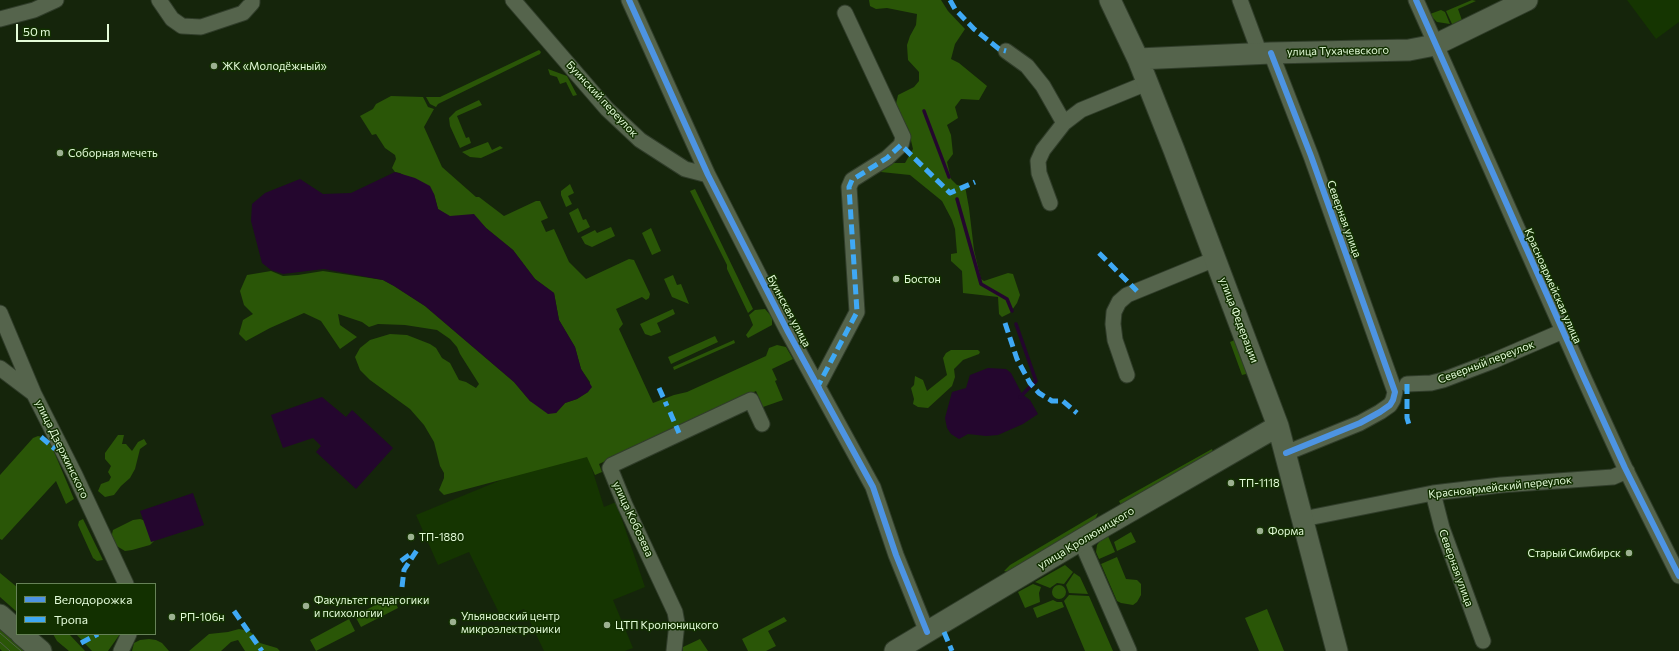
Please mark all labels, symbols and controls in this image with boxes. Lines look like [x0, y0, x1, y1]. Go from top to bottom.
scale bar [18, 16, 111, 42]
text: 50 m [23, 24, 51, 38]
street label: улица Тухачевского [1287, 44, 1389, 58]
street label: Буинский переулок [563, 58, 641, 140]
place label: ЖК «Молодёжный» [222, 59, 327, 73]
marker: ЖК «Молодёжный» [209, 61, 219, 71]
place label: Соборная мечеть [68, 146, 158, 160]
marker: Соборная мечеть [55, 148, 65, 158]
street label: Северная улица [1324, 179, 1364, 259]
street label: Красноармейская улица [1522, 226, 1584, 346]
place label: Бостон [904, 272, 941, 286]
street label: Буинская улица [764, 273, 814, 349]
marker: Бостон [891, 274, 901, 284]
street label: улица Федерации [1217, 275, 1261, 365]
street label: Северный переулок [1436, 337, 1536, 387]
street label: улица Дзержинского [32, 397, 92, 501]
street label: Красноармейский переулок [1428, 473, 1572, 501]
place label: ТП-1118 [1239, 476, 1280, 490]
marker: ТП-1118 [1226, 478, 1236, 488]
street label: улица Кобозева [610, 479, 656, 559]
street label: улица Кролюницкого [1035, 504, 1137, 572]
place label: Форма [1268, 524, 1304, 538]
marker: Форма [1255, 526, 1265, 536]
street label: Северная улица [1436, 528, 1476, 608]
place label: ТП-1880 [419, 530, 464, 544]
marker: ТП-1880 [406, 532, 416, 542]
place label: Старый Симбирск [1528, 546, 1621, 560]
marker: Старый Симбирск [1624, 548, 1634, 558]
legend [16, 583, 156, 635]
text: Велодорожка [54, 592, 132, 606]
place label: Факультет педагогики и психологии [314, 593, 429, 619]
marker: Факультет педагогики и психологии [301, 601, 311, 611]
place label: Ульяновский центр микроэлектроники [461, 609, 560, 635]
place label: РП-106н [180, 610, 225, 624]
text: Тропа [54, 612, 88, 626]
marker: РП-106н [167, 612, 177, 622]
marker: Ульяновский центр микроэлектроники [448, 617, 458, 627]
place label: ЦТП Кролюницкого [615, 618, 719, 632]
marker: ЦТП Кролюницкого [602, 620, 612, 630]

